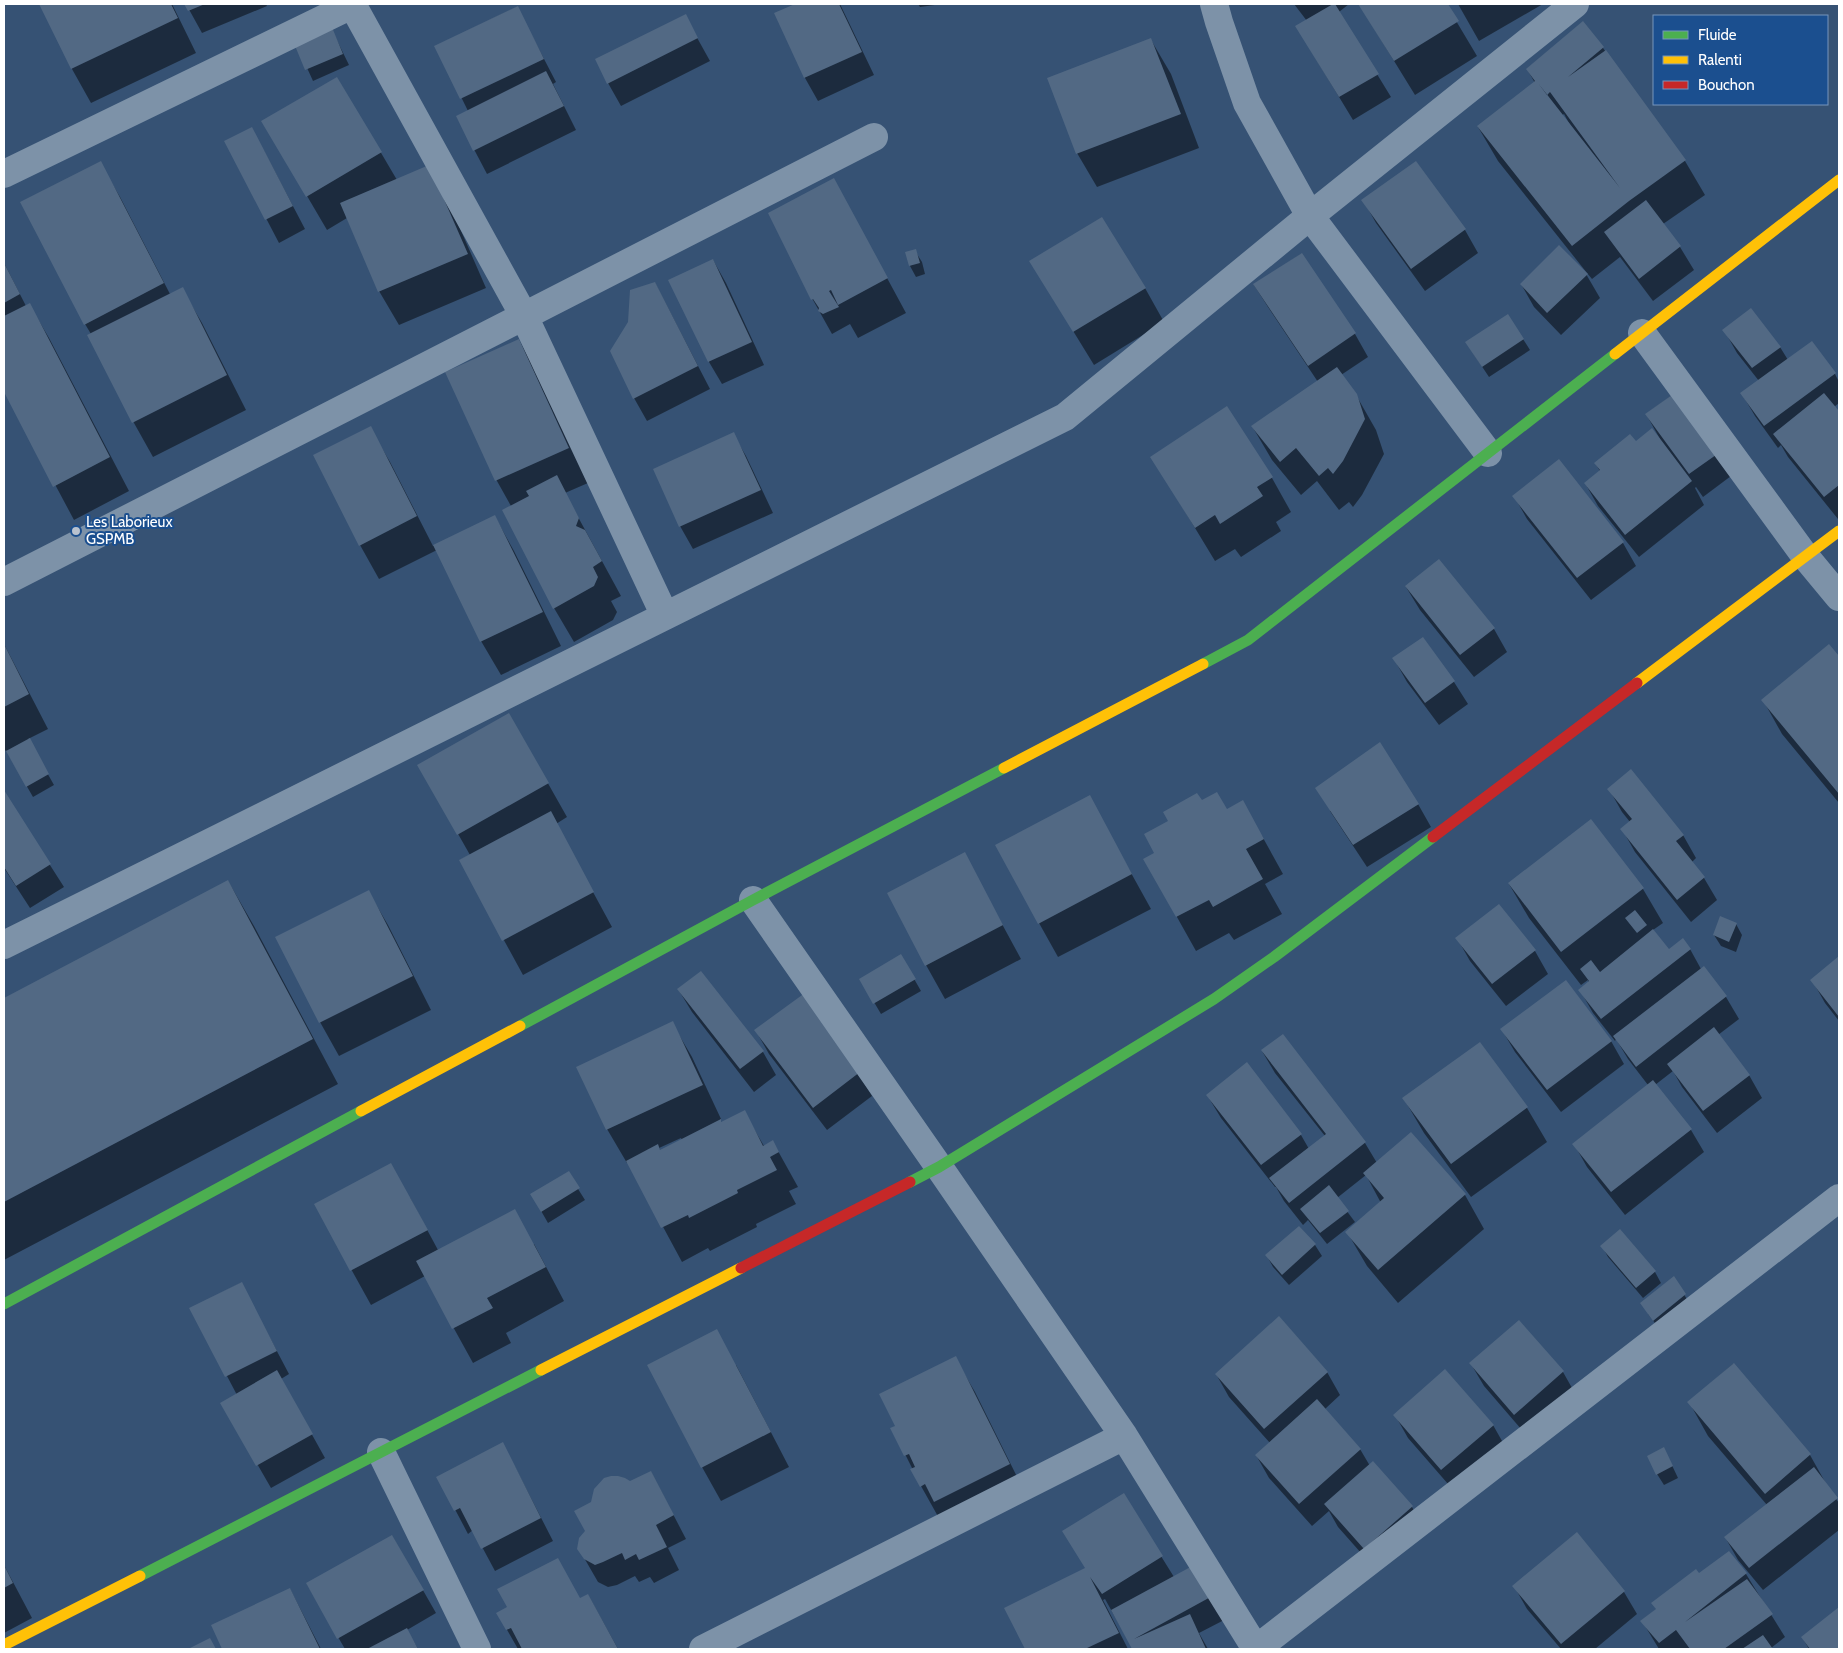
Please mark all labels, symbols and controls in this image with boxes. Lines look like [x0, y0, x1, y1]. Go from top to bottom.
legend [1653, 15, 1828, 105]
text: Fluide [1698, 26, 1737, 44]
text: Ralenti [1698, 51, 1742, 69]
text: Bouchon [1698, 76, 1755, 94]
place label: Les Laborieux GSPMB [86, 513, 173, 548]
marker: Les Laborieux GSPMB [70, 525, 82, 537]

